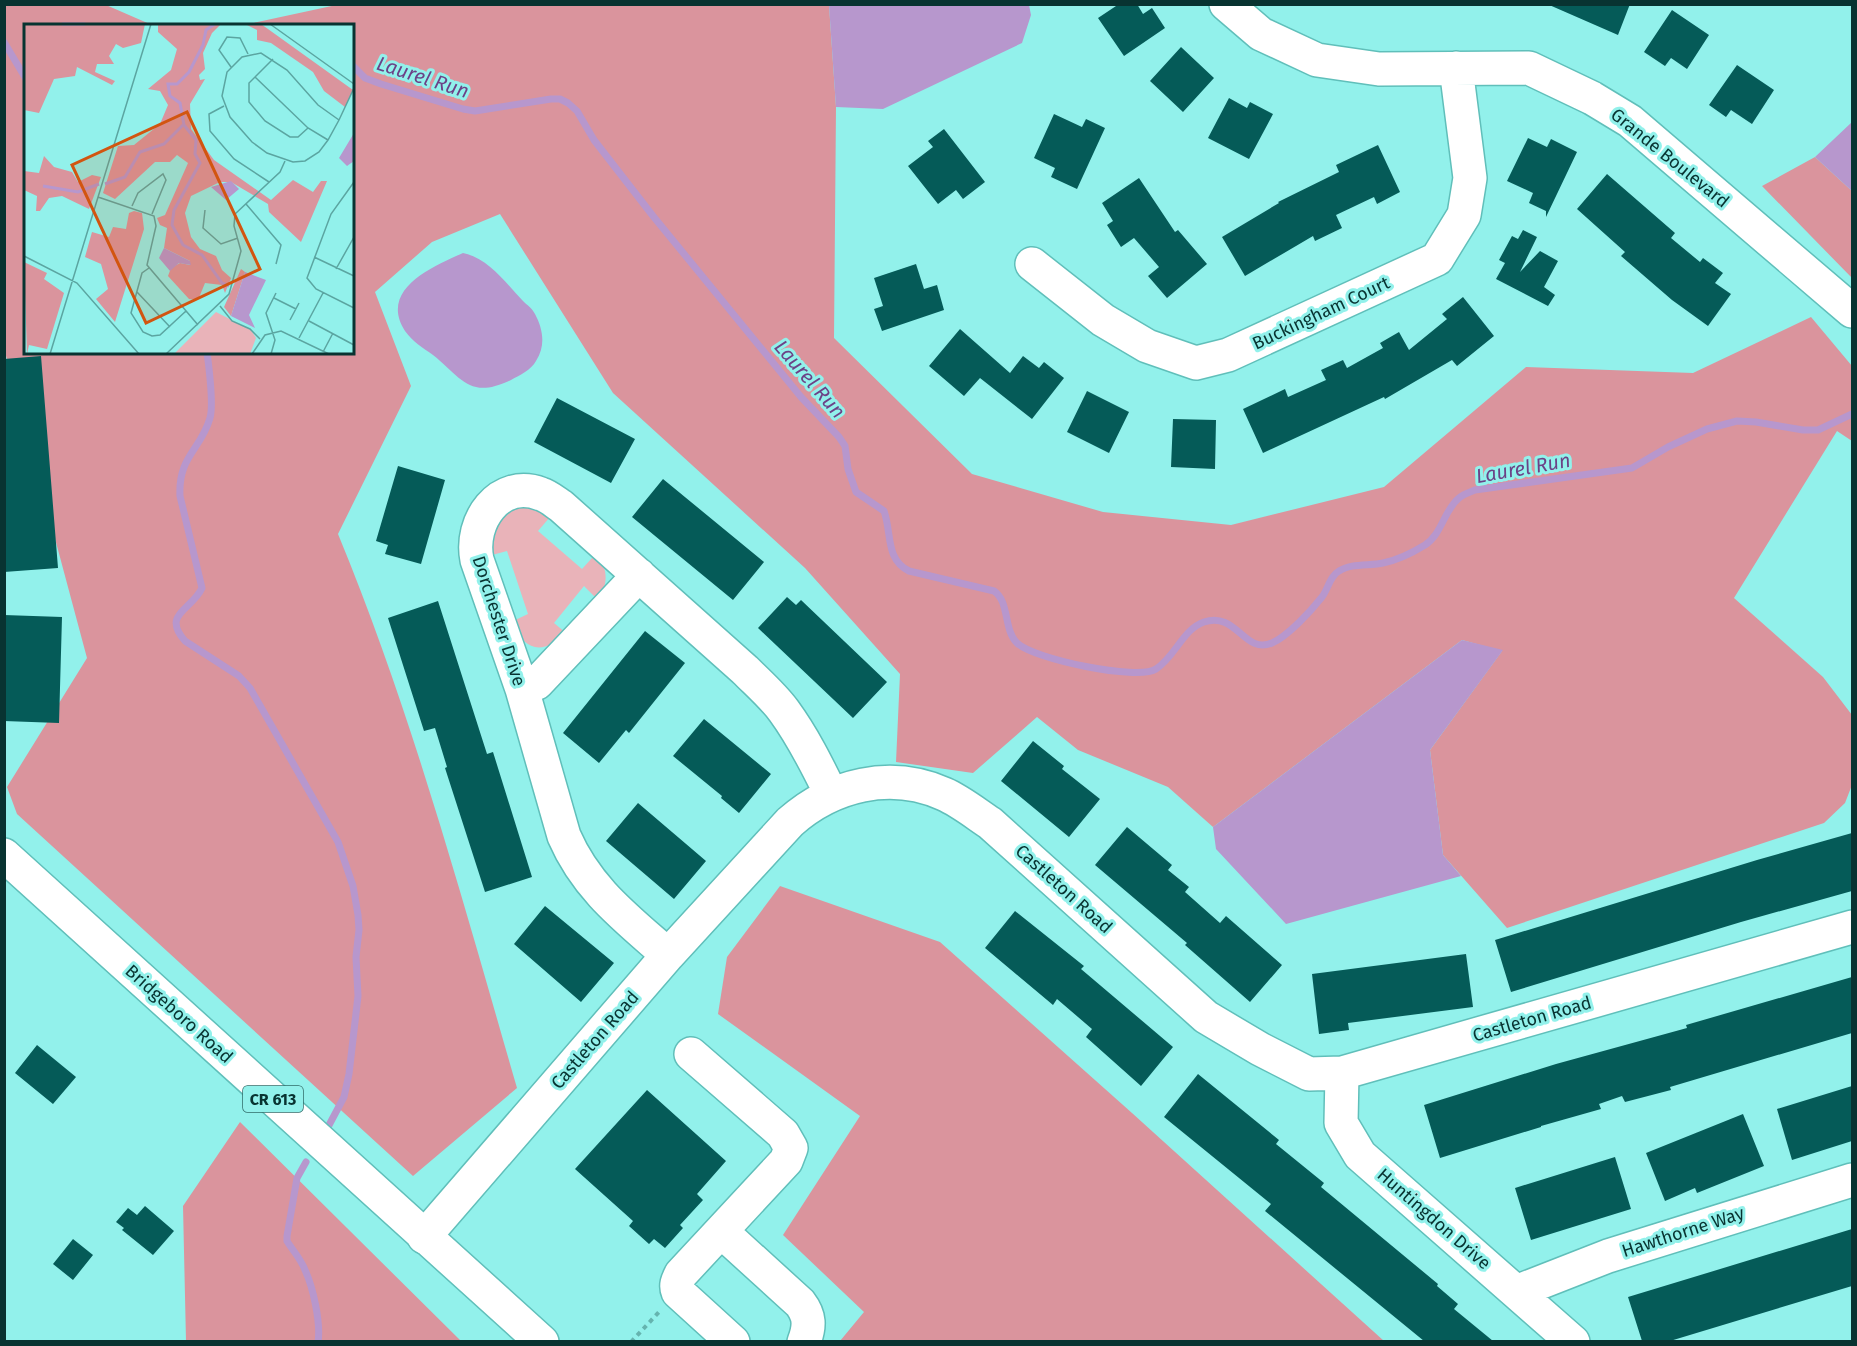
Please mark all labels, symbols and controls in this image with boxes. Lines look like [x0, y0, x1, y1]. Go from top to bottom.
inset map [24, 24, 354, 354]
water label: Laurel Run [374, 51, 472, 103]
street label: Grande Boulevard [1606, 104, 1734, 212]
street label: Buckingham Court [1249, 271, 1394, 354]
water label: Laurel Run [770, 335, 850, 423]
water label: Laurel Run [1474, 448, 1572, 488]
street label: Dorchester Drive [468, 553, 530, 689]
street label: Castleton Road [1011, 840, 1117, 938]
street label: Bridgeboro Road [121, 960, 237, 1068]
street label: Castleton Road [546, 986, 644, 1094]
street label: Castleton Road [1470, 992, 1594, 1046]
road number: CR 613 [243, 1086, 303, 1112]
street label: Huntingdon Drive [1373, 1164, 1495, 1274]
street label: Hawthorne Way [1619, 1202, 1747, 1262]

